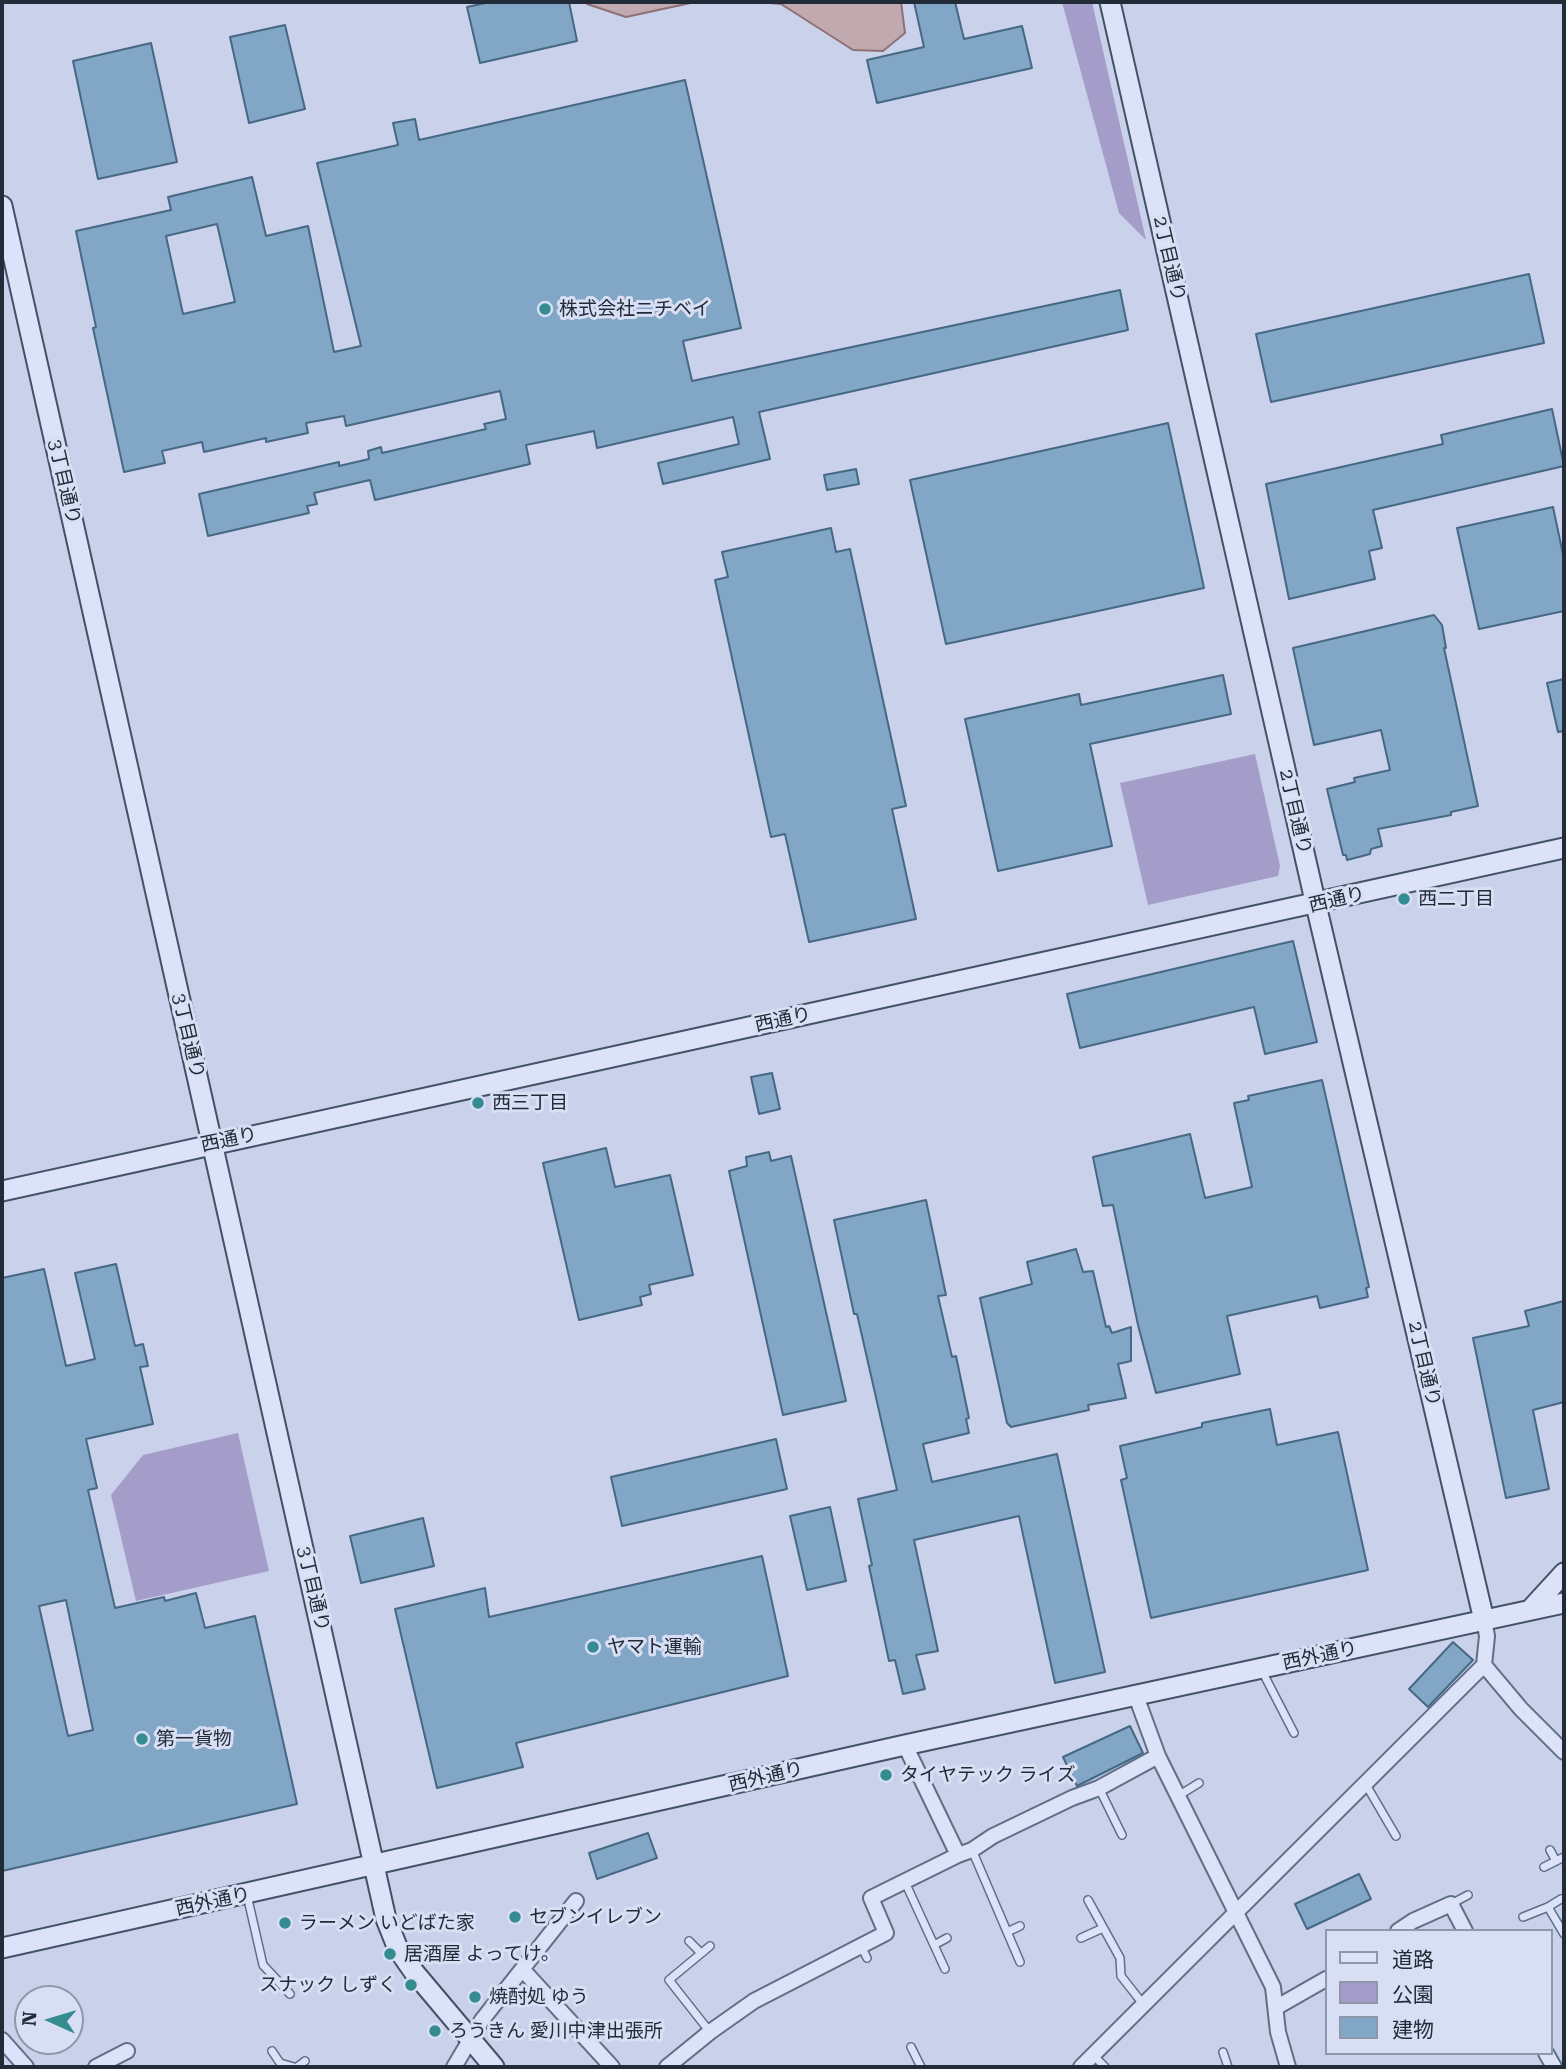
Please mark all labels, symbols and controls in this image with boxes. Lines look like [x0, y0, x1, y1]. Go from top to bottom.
street label: 2丁目通り [1148, 214, 1190, 304]
place label: 株式会社ニチベイ [559, 298, 711, 320]
marker: 株式会社ニチベイ [537, 301, 553, 317]
street label: 3丁目通り [43, 437, 85, 527]
street label: 2丁目通り [1274, 767, 1316, 857]
street label: 西通り [1307, 882, 1367, 918]
place label: 西二丁目 [1418, 888, 1494, 910]
marker: 西二丁目 [1396, 891, 1412, 907]
street label: 3丁目通り [167, 991, 209, 1081]
street label: 西通り [753, 1003, 813, 1037]
place label: 西三丁目 [492, 1092, 568, 1114]
marker: 西三丁目 [470, 1095, 486, 1111]
street label: 西通り [199, 1123, 259, 1157]
street label: 2丁目通り [1403, 1319, 1445, 1409]
street label: 3丁目通り [292, 1544, 334, 1634]
place label: ヤマト運輸 [607, 1636, 702, 1658]
street label: 西外通り [1280, 1637, 1360, 1675]
marker: ヤマト運輸 [585, 1639, 601, 1655]
place label: 第一貨物 [156, 1728, 232, 1750]
marker: 第一貨物 [134, 1731, 150, 1747]
street label: 西外通り [726, 1757, 806, 1797]
place label: タイヤテック ライズ [900, 1764, 1076, 1786]
marker: タイヤテック ライズ [878, 1767, 894, 1783]
street label: 西外通り [173, 1883, 253, 1921]
place label: セブンイレブン [529, 1906, 662, 1928]
marker: セブンイレブン [507, 1909, 523, 1925]
place label: ラーメン いどばた家 [299, 1912, 475, 1934]
marker: ラーメン いどばた家 [277, 1915, 293, 1931]
legend [1324, 1929, 1552, 2055]
place label: 居酒屋 よってけ。 [404, 1943, 560, 1965]
marker: 居酒屋 よってけ。 [382, 1946, 398, 1962]
text: 道路 [1392, 1948, 1434, 1972]
place label: スナック しずく [259, 1974, 397, 1996]
marker: スナック しずく [403, 1977, 419, 1993]
text: 公園 [1392, 1983, 1434, 2007]
north arrow [14, 1985, 84, 2055]
place label: 焼酎処 ゆう [489, 1986, 589, 2008]
marker: 焼酎処 ゆう [467, 1989, 483, 2005]
text: N [18, 2011, 42, 2027]
text: 建物 [1392, 2018, 1434, 2042]
place label: ろうきん 愛川中津出張所 [449, 2020, 663, 2042]
marker: ろうきん 愛川中津出張所 [427, 2023, 443, 2039]

